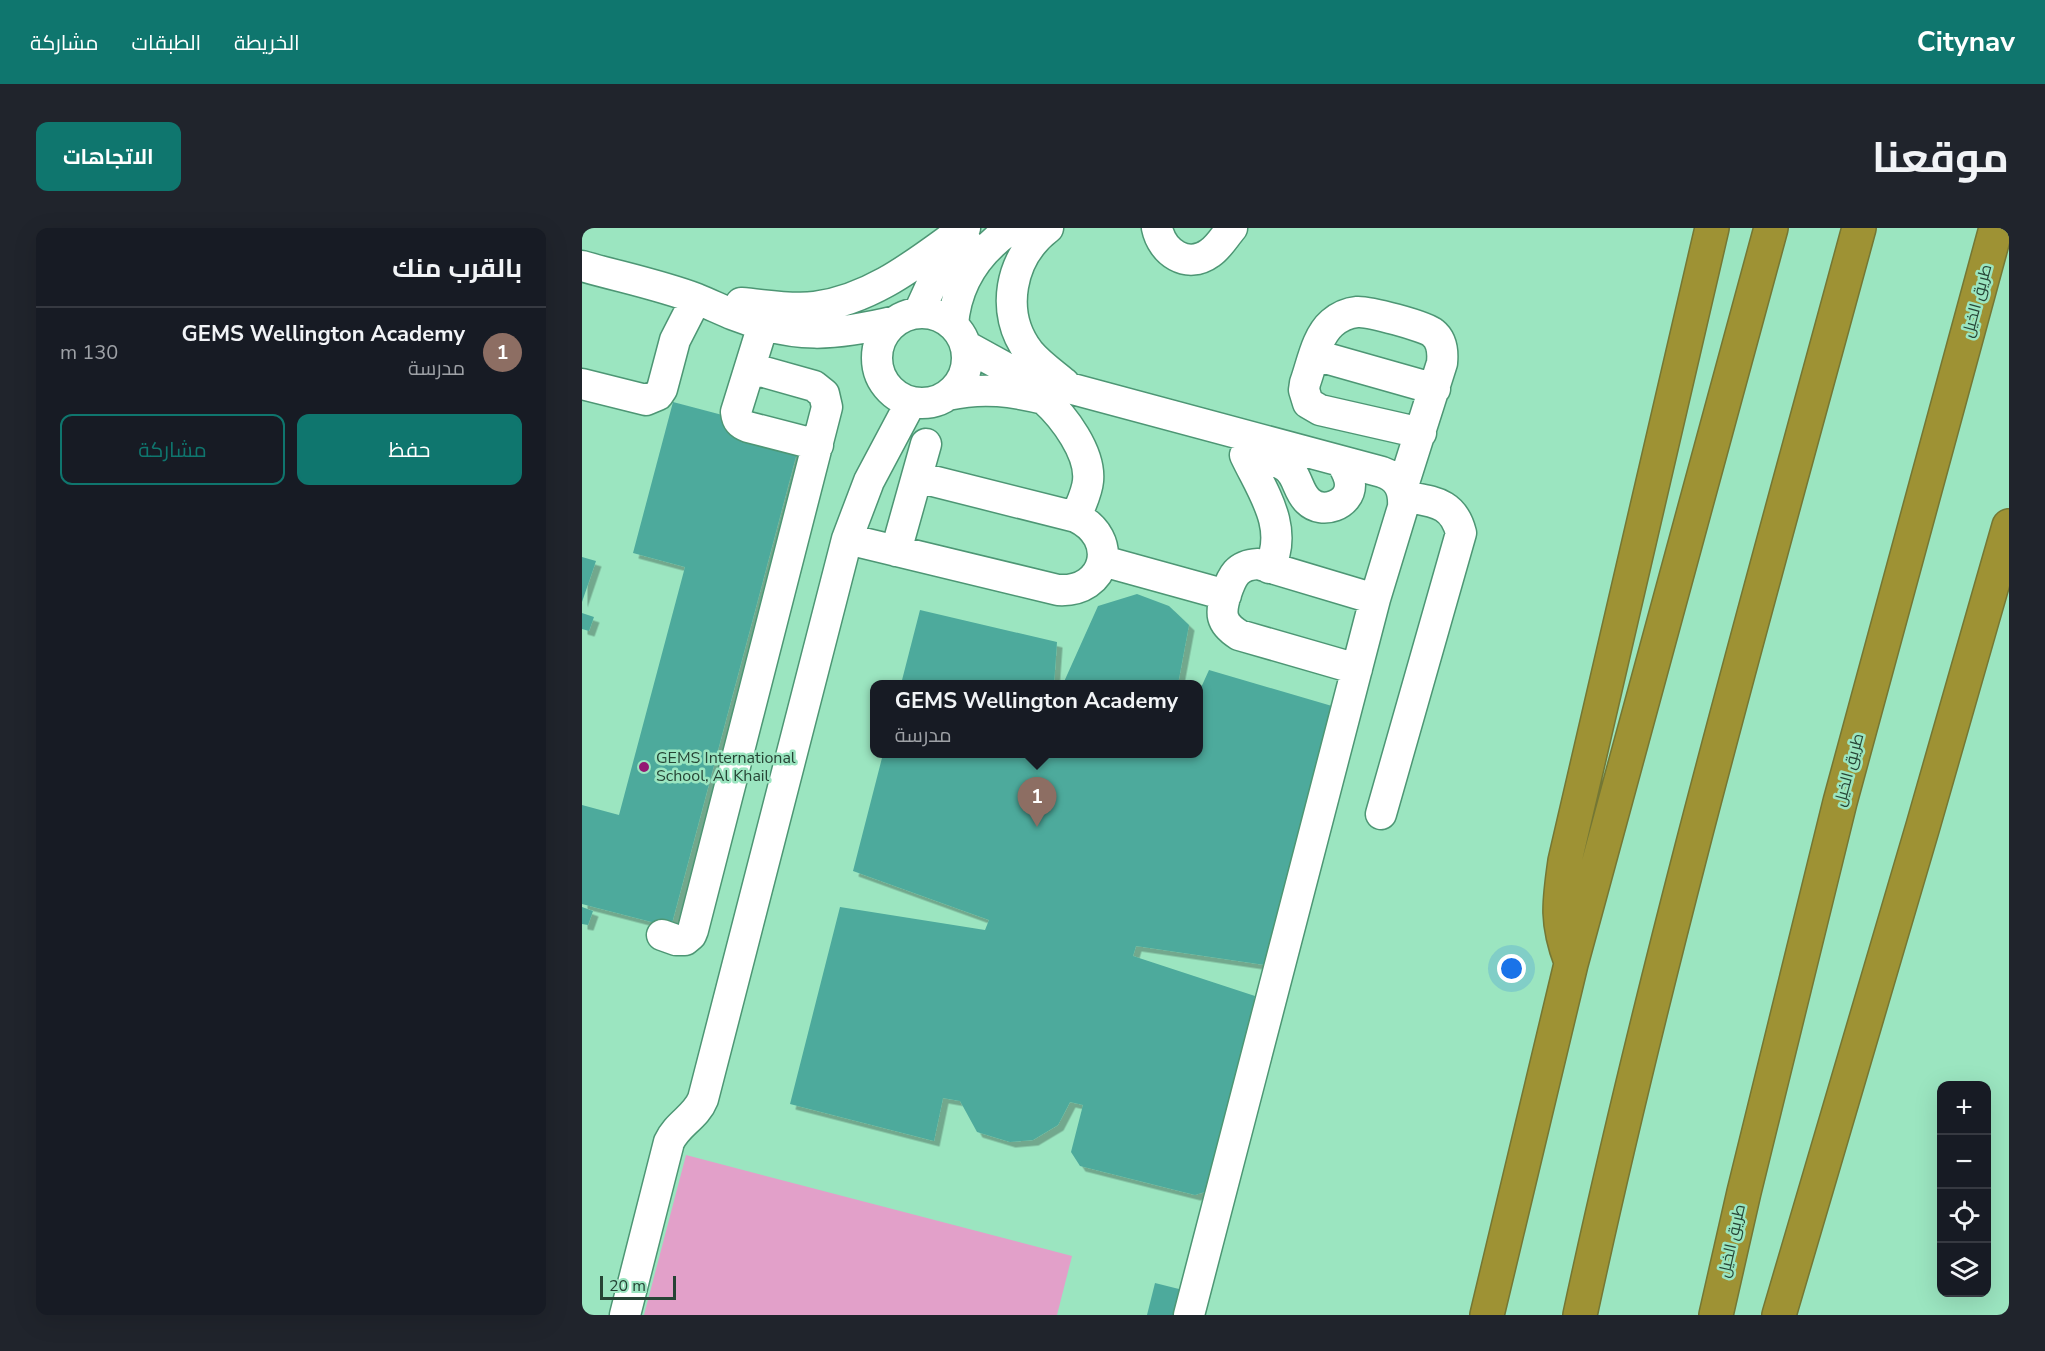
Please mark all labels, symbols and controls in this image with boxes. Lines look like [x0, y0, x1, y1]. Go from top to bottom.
text: Citynav [1917, 23, 2015, 61]
text: مشاركة [30, 29, 99, 57]
text: الطبقات [132, 29, 201, 57]
text: الخريطة [234, 29, 300, 57]
button: الاتجاهات [36, 122, 181, 191]
text: موقعنا [1872, 130, 2009, 187]
text: بالقرب منك [392, 251, 522, 286]
street label: طريق الخيل [1957, 262, 1997, 340]
text: GEMS Wellington Academy [182, 319, 465, 349]
text: 130 m [60, 339, 118, 366]
text: 1 [497, 339, 509, 366]
text: مدرسة [408, 355, 465, 382]
button: مشاركة [60, 414, 285, 485]
button: حفظ [297, 414, 522, 485]
popup [870, 680, 1203, 758]
text: GEMS Wellington Academy [895, 686, 1178, 716]
text: مدرسة [895, 722, 952, 749]
street label: طريق الخيل [1829, 731, 1869, 809]
place label: GEMS International School, Al Khail [656, 747, 796, 787]
marker: GEMS International School, Al Khail [637, 760, 651, 774]
pin: 1 [1018, 778, 1056, 827]
your location [1497, 954, 1526, 983]
map controls [1937, 1081, 1991, 1297]
button: + [1937, 1081, 1991, 1135]
button: − [1937, 1135, 1991, 1189]
button: locate [1937, 1189, 1991, 1243]
street label: طريق الخيل [1713, 1202, 1751, 1280]
button: layers [1937, 1243, 1991, 1297]
scale bar [600, 1273, 676, 1300]
text: 20 m [609, 1275, 646, 1297]

